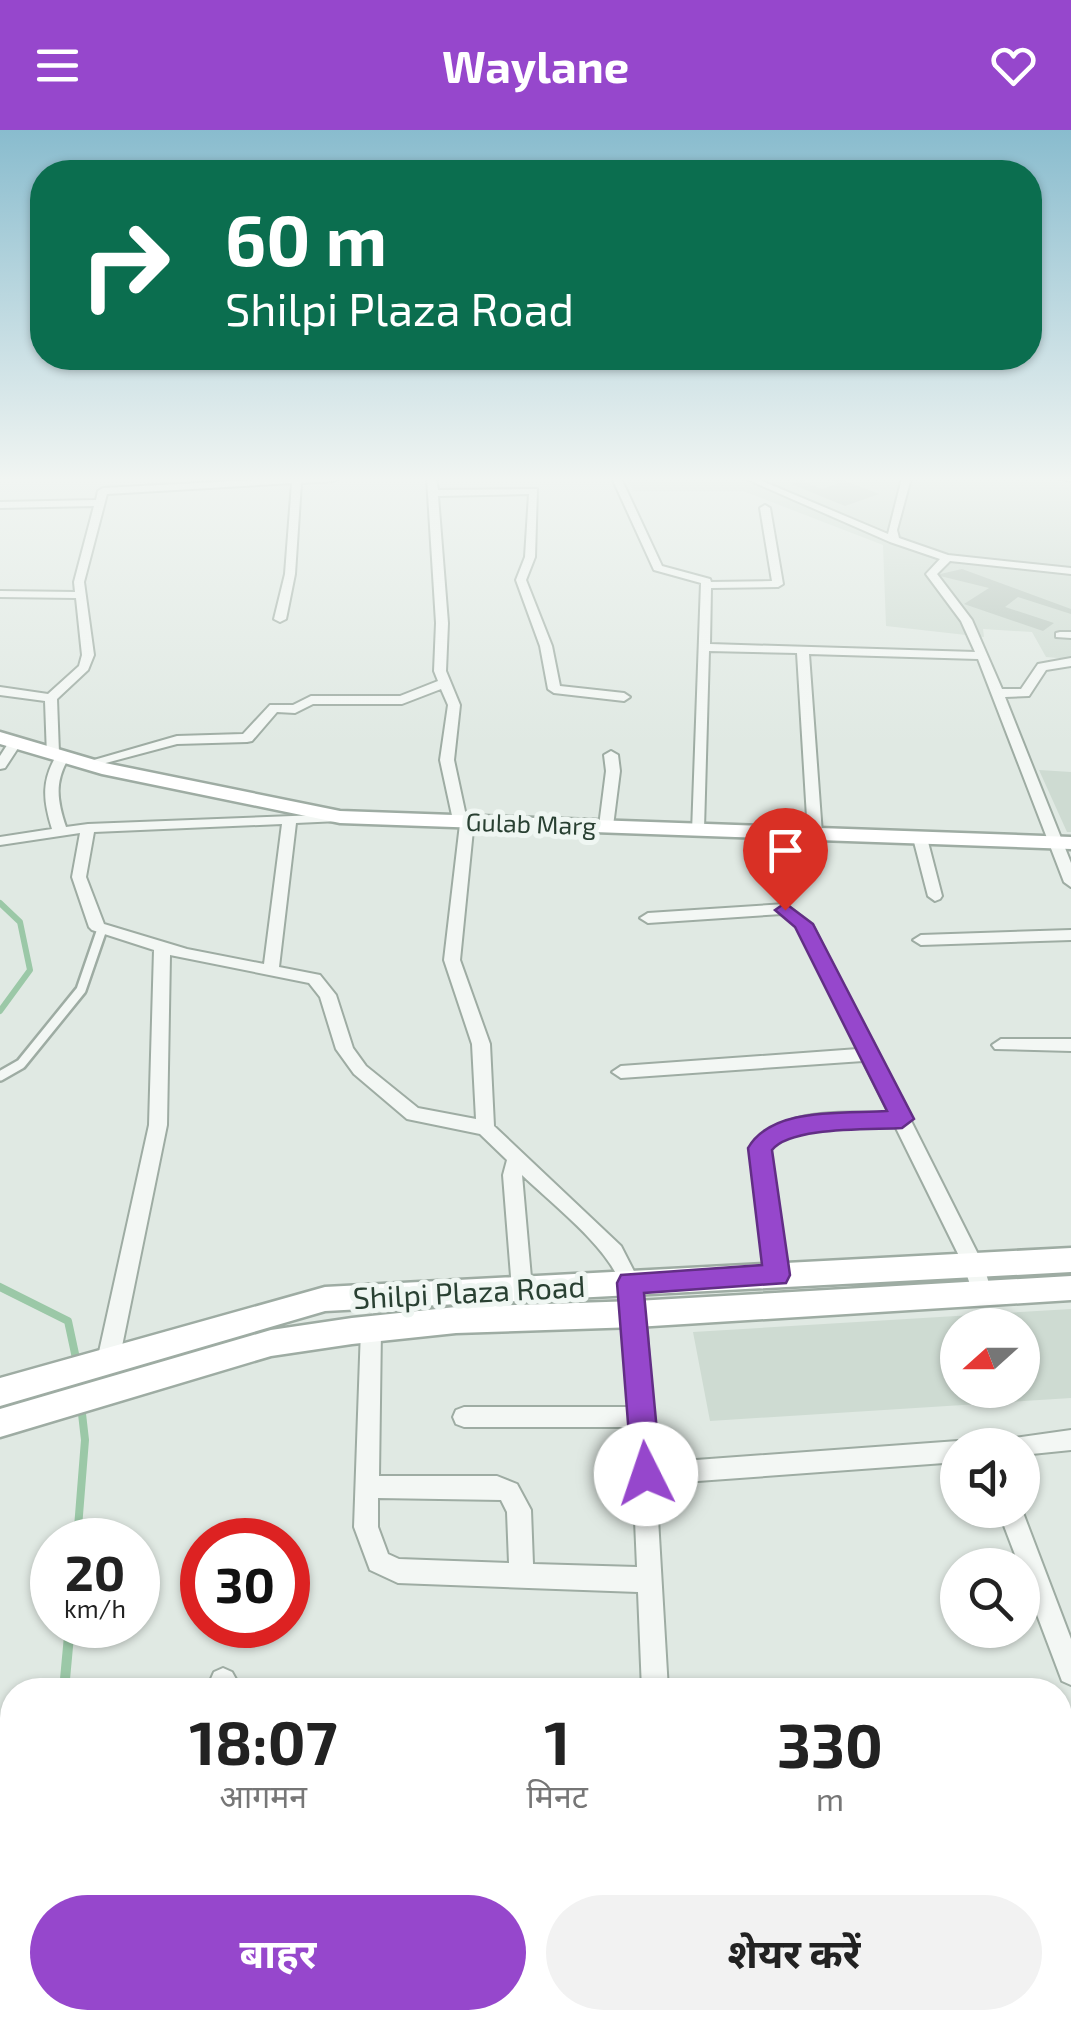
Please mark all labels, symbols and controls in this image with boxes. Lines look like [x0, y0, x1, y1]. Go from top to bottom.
icon: menu [30, 38, 85, 93]
text: Waylane [442, 38, 629, 92]
icon: heart [986, 38, 1041, 93]
text: 60 m [225, 196, 387, 280]
icon: right [60, 200, 190, 330]
text: Shilpi Plaza Road [225, 281, 574, 335]
street label: Gulab Marg [465, 806, 597, 840]
pin [743, 808, 828, 911]
icon: arrive [758, 823, 813, 878]
street label: Shilpi Plaza Road [352, 1267, 586, 1315]
north arrow [940, 1308, 1040, 1408]
map controls [940, 1308, 1040, 1648]
position arrow [594, 1422, 698, 1526]
button: sound [940, 1428, 1040, 1528]
speed limit sign: 30 [180, 1518, 310, 1648]
text: 20 [65, 1541, 125, 1601]
button: search [940, 1548, 1040, 1648]
text: km/h [64, 1593, 126, 1623]
text: 18:07 [189, 1705, 337, 1777]
text: 1 [544, 1705, 570, 1777]
text: 330 [777, 1708, 883, 1780]
text: आगमन [219, 1776, 307, 1814]
text: मिनट [527, 1776, 588, 1814]
text: m [816, 1779, 844, 1817]
button: बाहर [30, 1895, 526, 2010]
button: शेयर करें [546, 1895, 1042, 2010]

